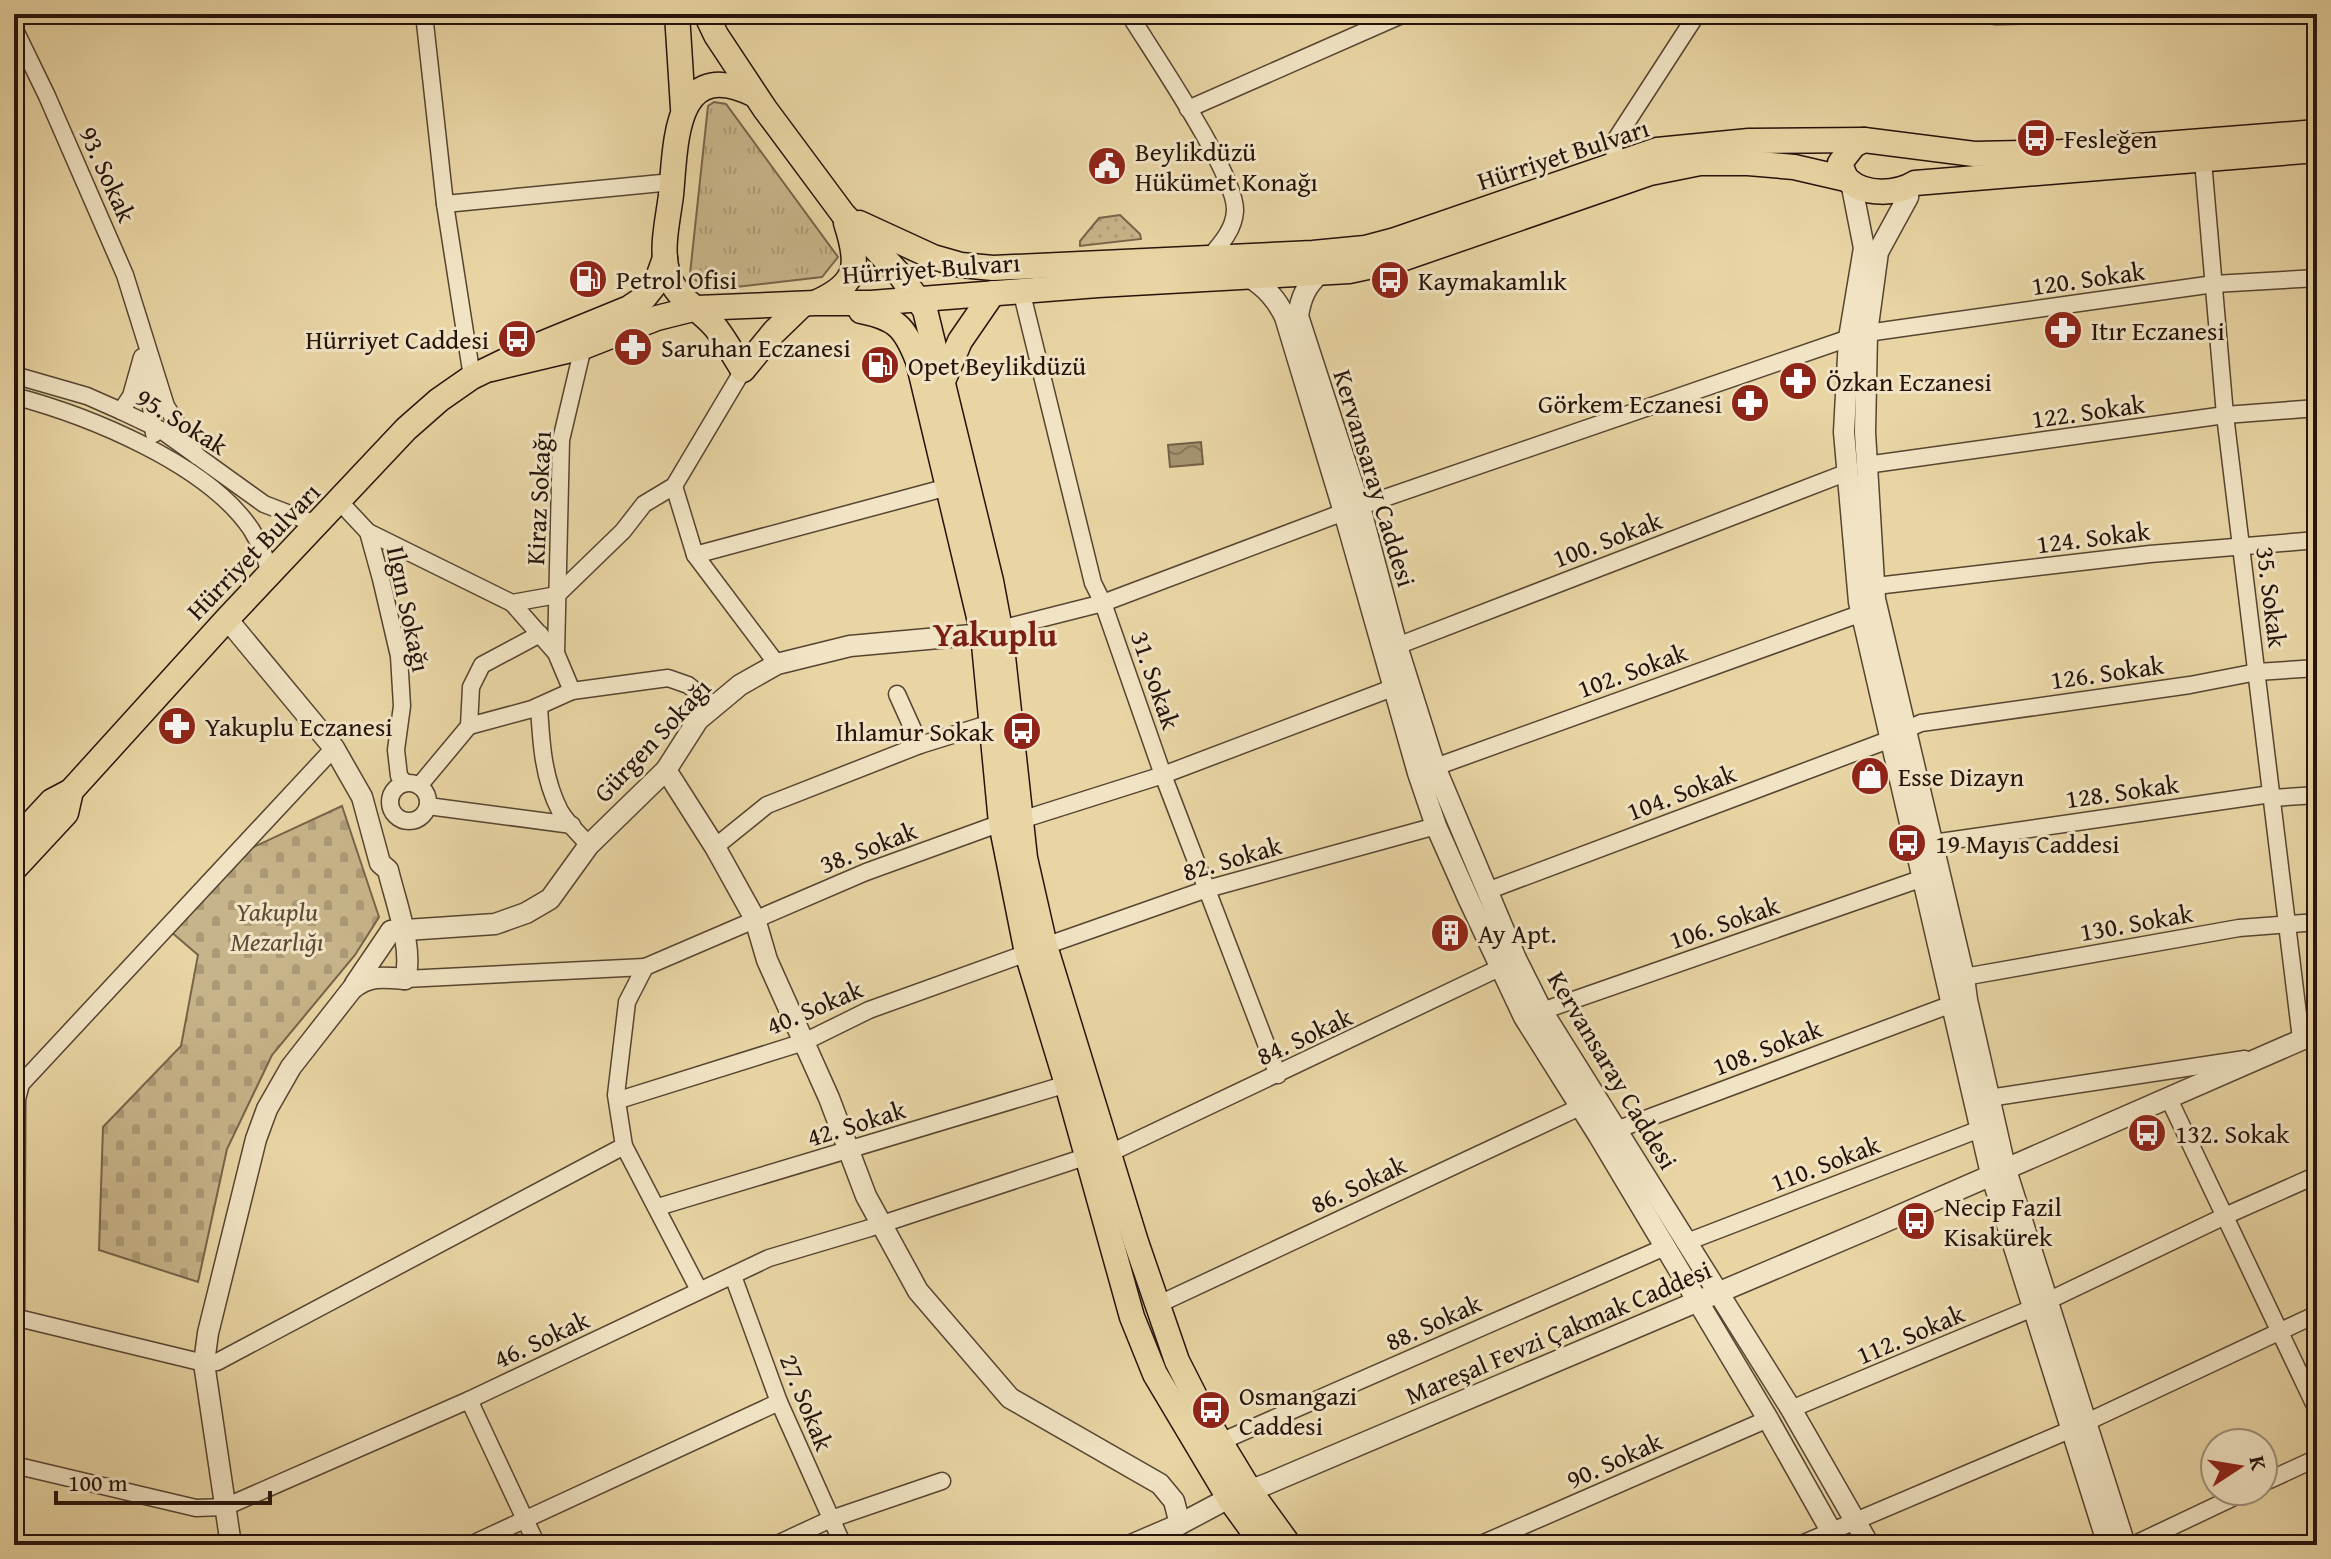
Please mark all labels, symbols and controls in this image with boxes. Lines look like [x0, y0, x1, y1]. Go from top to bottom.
street label: Hürriyet Bulvarı [1472, 108, 1654, 200]
bus stop icon: Fesleğen [2015, 117, 2057, 159]
place label: Fesleğen [2064, 119, 2158, 158]
street label: 93. Sokak [69, 120, 147, 229]
place label: Beylikdüzü Hükümet Konağı [1135, 132, 1318, 201]
public building icon: Beylikdüzü Hükümet Konağı [1086, 145, 1128, 187]
street label: Hürriyet Bulvarı [841, 242, 1021, 294]
street label: 120. Sokak [2029, 251, 2148, 305]
fuel station icon: Petrol Ofisi [567, 258, 609, 300]
bus stop icon: Kaymakamlık [1369, 259, 1411, 301]
place label: Petrol Ofisi [616, 260, 737, 299]
place label: Kaymakamlık [1418, 261, 1567, 300]
pharmacy icon: Itır Eczanesi [2042, 309, 2084, 351]
place label: Itır Eczanesi [2091, 311, 2225, 350]
bus stop icon: Hürriyet Caddesi [496, 318, 538, 360]
place label: Hürriyet Caddesi [305, 320, 489, 359]
pharmacy icon: Saruhan Eczanesi [612, 326, 654, 368]
place label: Saruhan Eczanesi [661, 328, 851, 367]
fuel station icon: Opet Beylikdüzü [859, 344, 901, 386]
place label: Opet Beylikdüzü [908, 346, 1086, 385]
pharmacy icon: Özkan Eczanesi [1777, 360, 1819, 402]
place label: Özkan Eczanesi [1826, 362, 1992, 401]
street label: Kervansaray Caddesi [1323, 364, 1427, 592]
street label: 95. Sokak [129, 378, 236, 465]
pharmacy icon: Görkem Eczanesi [1729, 382, 1771, 424]
place label: Görkem Eczanesi [1538, 384, 1722, 423]
street label: 122. Sokak [2029, 384, 2148, 438]
street label: Kiraz Sokağı [515, 430, 561, 566]
street label: Hürriyet Bulvarı [177, 473, 329, 629]
street label: 100. Sokak [1547, 500, 1668, 578]
street label: 124. Sokak [2034, 511, 2153, 563]
street label: Ilgın Sokağı [377, 543, 441, 675]
street label: 35. Sokak [2246, 544, 2298, 651]
district label: Yakuplu [933, 609, 1058, 658]
street label: 31. Sokak [1121, 626, 1191, 735]
street label: 102. Sokak [1572, 632, 1693, 708]
street label: 126. Sokak [2048, 645, 2167, 699]
street label: Gürgen Sokağı [584, 669, 720, 811]
pharmacy icon: Yakuplu Eczanesi [156, 705, 198, 747]
place label: Yakuplu Eczanesi [205, 707, 393, 746]
bus stop icon: Ihlamur Sokak [1001, 710, 1043, 752]
place label: Ihlamur Sokak [835, 712, 995, 751]
street label: 104. Sokak [1621, 753, 1742, 831]
shop icon: Esse Dizayn [1849, 755, 1891, 797]
place label: Esse Dizayn [1898, 757, 2024, 796]
street label: 128. Sokak [2063, 764, 2182, 818]
street label: 38. Sokak [814, 810, 923, 883]
bus stop icon: 19 Mayıs Caddesi [1886, 822, 1928, 864]
place label: 19 Mayıs Caddesi [1935, 824, 2120, 863]
street label: 82. Sokak [1178, 825, 1287, 891]
street label: 106. Sokak [1664, 885, 1785, 959]
park label: Yakuplu Mezarlığı [230, 892, 324, 961]
street label: 130. Sokak [2076, 893, 2196, 951]
building icon: Ay Apt. [1429, 912, 1471, 954]
place label: Ay Apt. [1478, 914, 1556, 953]
street label: Kervansaray Caddesi [1538, 963, 1688, 1177]
street label: 40. Sokak [760, 969, 869, 1045]
street label: 84. Sokak [1250, 996, 1359, 1075]
street label: 108. Sokak [1707, 1008, 1828, 1086]
street label: 42. Sokak [802, 1089, 911, 1157]
bus stop icon: 132. Sokak [2126, 1112, 2168, 1154]
place label: 132. Sokak [2175, 1114, 2290, 1153]
street label: 110. Sokak [1765, 1124, 1886, 1202]
street label: 86. Sokak [1304, 1144, 1413, 1223]
place label: Necip Fazil Kisakürek [1944, 1187, 2062, 1256]
bus stop icon: Necip Fazil Kisakürek [1895, 1200, 1937, 1242]
street label: Mareşal Fevzi Çakmak Caddesi [1399, 1250, 1717, 1414]
street label: 88. Sokak [1379, 1283, 1488, 1361]
street label: 112. Sokak [1850, 1293, 1971, 1374]
street label: 46. Sokak [487, 1299, 596, 1378]
street label: 27. Sokak [770, 1348, 844, 1457]
place label: Osmangazi Caddesi [1239, 1376, 1357, 1445]
bus stop icon: Osmangazi Caddesi [1190, 1389, 1232, 1431]
street label: 90. Sokak [1560, 1421, 1669, 1499]
north arrow [2199, 1427, 2279, 1507]
text: K [2241, 1453, 2276, 1473]
scale bar [56, 1455, 270, 1505]
text: 100 m [68, 1465, 128, 1500]

